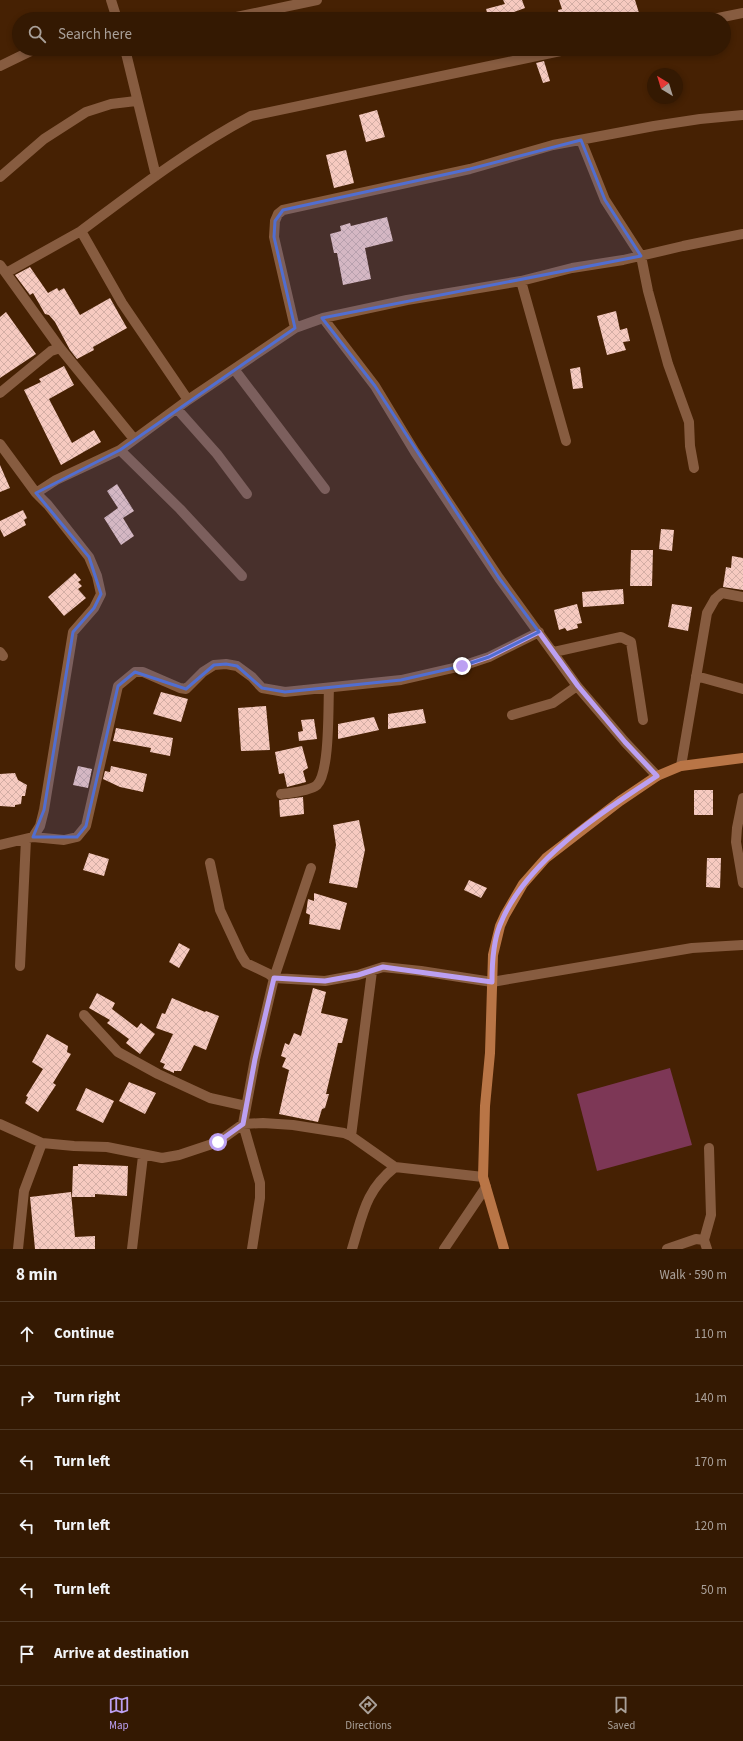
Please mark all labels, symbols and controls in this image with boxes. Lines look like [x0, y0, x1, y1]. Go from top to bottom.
search box [12, 12, 731, 56]
icon: search [26, 23, 48, 45]
text: Search here [58, 24, 132, 45]
north arrow [647, 68, 683, 104]
route end [453, 657, 471, 675]
route start [209, 1133, 227, 1151]
text: 8 min [16, 1263, 57, 1287]
text: Walk · 590 m [659, 1266, 727, 1284]
icon: ahead [16, 1323, 38, 1345]
text: Continue [54, 1323, 114, 1344]
text: 110 m [694, 1325, 727, 1343]
icon: right [16, 1387, 38, 1409]
text: Turn right [54, 1387, 120, 1408]
text: 140 m [694, 1389, 727, 1407]
icon: left [16, 1451, 38, 1473]
text: Turn left [54, 1451, 110, 1472]
text: 170 m [694, 1453, 727, 1471]
icon: left [16, 1515, 38, 1537]
text: Turn left [54, 1515, 110, 1536]
text: 120 m [694, 1517, 727, 1535]
icon: left [16, 1579, 38, 1601]
text: Turn left [54, 1579, 110, 1600]
text: 50 m [701, 1581, 727, 1599]
icon: arrive [16, 1643, 38, 1665]
text: Arrive at destination [54, 1643, 189, 1664]
tab: Map [108, 1694, 130, 1733]
tab: Directions [345, 1694, 392, 1733]
tab: Saved [607, 1694, 635, 1733]

